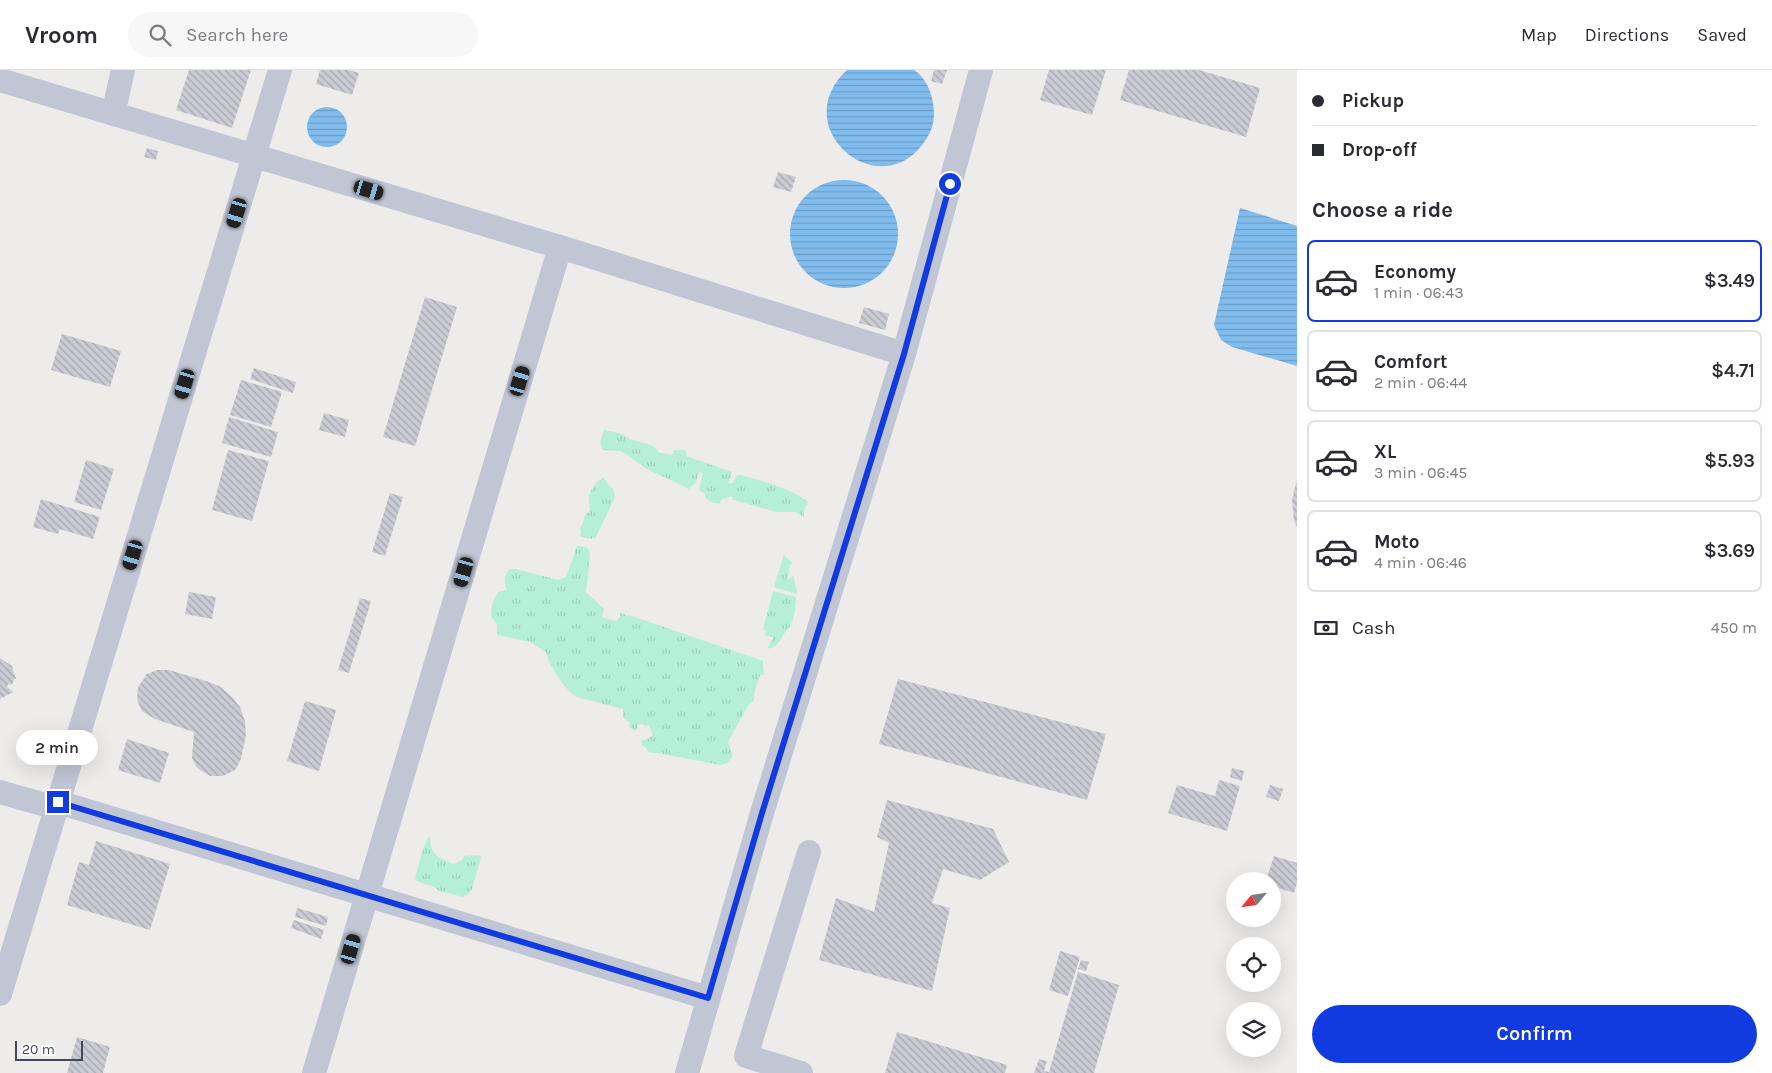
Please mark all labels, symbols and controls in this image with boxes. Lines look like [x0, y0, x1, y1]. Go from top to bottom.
search box [128, 12, 478, 57]
text: Vroom [25, 21, 98, 49]
icon: search [146, 21, 174, 49]
text: Search here [186, 24, 288, 46]
text: Map [1521, 24, 1557, 46]
text: Directions [1585, 24, 1669, 46]
text: Saved [1697, 24, 1747, 46]
text: Pickup [1342, 90, 1404, 112]
text: Drop-off [1342, 139, 1417, 161]
route start [939, 173, 961, 195]
car [352, 178, 385, 202]
car [225, 196, 248, 230]
text: Choose a ride [1312, 197, 1453, 223]
icon: car [1314, 259, 1359, 304]
text: Economy [1374, 261, 1456, 283]
text: $3.49 [1704, 270, 1755, 292]
text: 1 min · 06:43 [1374, 283, 1464, 302]
icon: car [1314, 349, 1359, 394]
text: Comfort [1374, 351, 1448, 373]
text: $4.71 [1711, 360, 1755, 382]
car [508, 364, 531, 398]
car [173, 367, 196, 401]
text: 2 min · 06:44 [1374, 373, 1467, 392]
icon: car [1314, 439, 1359, 484]
text: XL [1374, 441, 1396, 463]
text: $5.93 [1704, 450, 1755, 472]
text: 3 min · 06:45 [1374, 463, 1467, 482]
icon: car [1314, 529, 1359, 574]
text: Moto [1374, 531, 1420, 553]
car [121, 538, 144, 572]
text: $3.69 [1704, 540, 1755, 562]
text: 4 min · 06:46 [1374, 553, 1467, 572]
car [452, 556, 475, 588]
icon: cash [1312, 614, 1340, 642]
text: Cash [1352, 617, 1396, 639]
text: 450 m [1711, 618, 1757, 637]
callout: 2 min [17, 730, 99, 764]
text: 2 min [35, 738, 79, 757]
route end [47, 791, 69, 813]
north arrow [1226, 872, 1281, 928]
map controls [1226, 872, 1281, 1057]
car [339, 933, 362, 965]
button: locate [1226, 937, 1281, 992]
button: layers [1226, 1002, 1281, 1057]
button: Confirm [1312, 1005, 1757, 1063]
scale bar [15, 1038, 82, 1061]
text: 20 m [22, 1041, 55, 1058]

